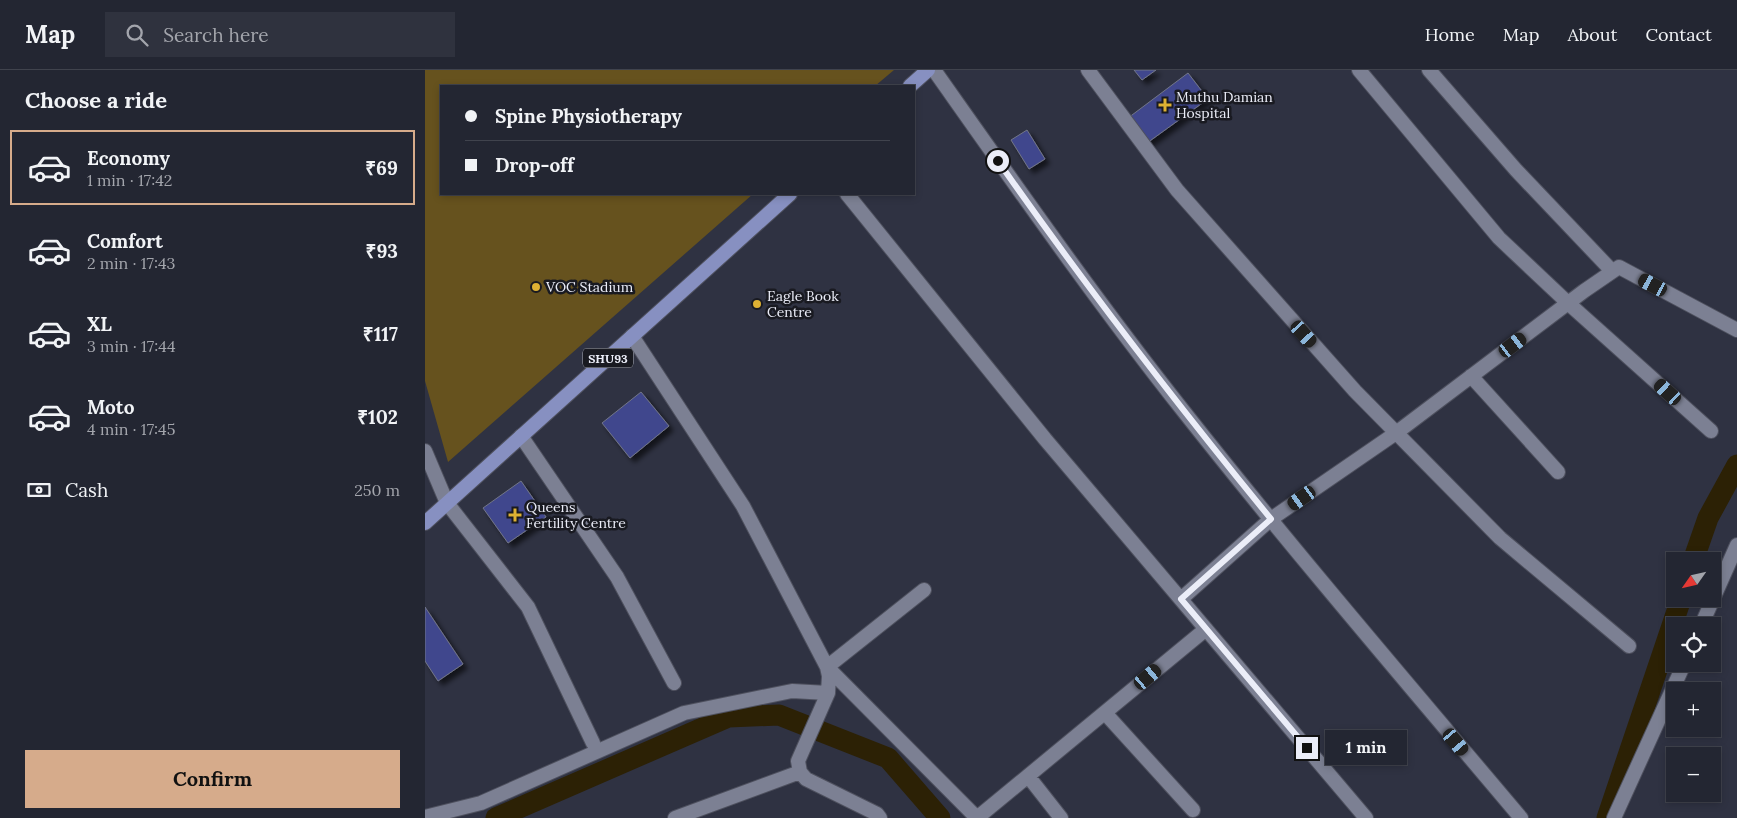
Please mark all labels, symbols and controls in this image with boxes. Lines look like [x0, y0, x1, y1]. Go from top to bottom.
search box [105, 12, 455, 57]
text: Map [25, 19, 75, 50]
icon: search [123, 21, 151, 49]
text: Search here [163, 23, 269, 47]
text: Home [1425, 23, 1475, 46]
text: Map [1503, 23, 1539, 46]
text: About [1567, 23, 1617, 46]
text: Contact [1645, 23, 1712, 46]
text: Choose a ride [25, 86, 167, 114]
place label: Muthu Damian Hospital [1176, 88, 1273, 122]
marker: Muthu Damian Hospital [1158, 98, 1172, 112]
text: Spine Physiotherapy [495, 104, 682, 128]
icon: car [27, 145, 72, 190]
text: Economy [87, 146, 170, 170]
route start [987, 150, 1009, 172]
text: Drop-off [495, 153, 574, 177]
text: ₹69 [365, 156, 398, 180]
text: 1 min · 17:42 [87, 170, 172, 190]
icon: car [27, 228, 72, 273]
text: Comfort [87, 229, 163, 253]
text: ₹93 [366, 239, 398, 263]
text: 2 min · 17:43 [87, 253, 176, 273]
car [1636, 271, 1669, 299]
place label: VOC Stadium [545, 278, 634, 296]
marker: VOC Stadium [530, 281, 542, 293]
place label: Eagle Book Centre [767, 287, 839, 321]
marker: Eagle Book Centre [751, 298, 763, 310]
icon: car [27, 311, 72, 356]
text: XL [87, 312, 112, 336]
car [1288, 318, 1319, 350]
text: ₹117 [363, 322, 398, 346]
car [1496, 330, 1529, 360]
text: 3 min · 17:44 [87, 336, 176, 356]
road number: SHU93 [583, 348, 633, 368]
car [1651, 376, 1684, 408]
icon: car [27, 394, 72, 439]
text: Moto [87, 395, 134, 419]
text: ₹102 [357, 405, 398, 429]
text: 4 min · 17:45 [87, 419, 175, 439]
icon: cash [25, 476, 53, 504]
text: Cash [65, 478, 108, 502]
text: 250 m [354, 480, 400, 500]
car [1285, 483, 1318, 513]
place label: Queens Fertility Centre [526, 498, 626, 532]
marker: Queens Fertility Centre [508, 508, 522, 522]
north arrow [1666, 552, 1721, 608]
map controls [1666, 552, 1721, 802]
button: locate [1666, 617, 1721, 672]
car [1131, 662, 1164, 692]
button: + [1666, 682, 1721, 737]
car [1440, 726, 1471, 758]
callout: 1 min [1325, 730, 1407, 766]
route end [1296, 737, 1318, 759]
text: 1 min [1346, 737, 1386, 757]
button: − [1666, 747, 1721, 802]
button: Confirm [25, 750, 400, 808]

